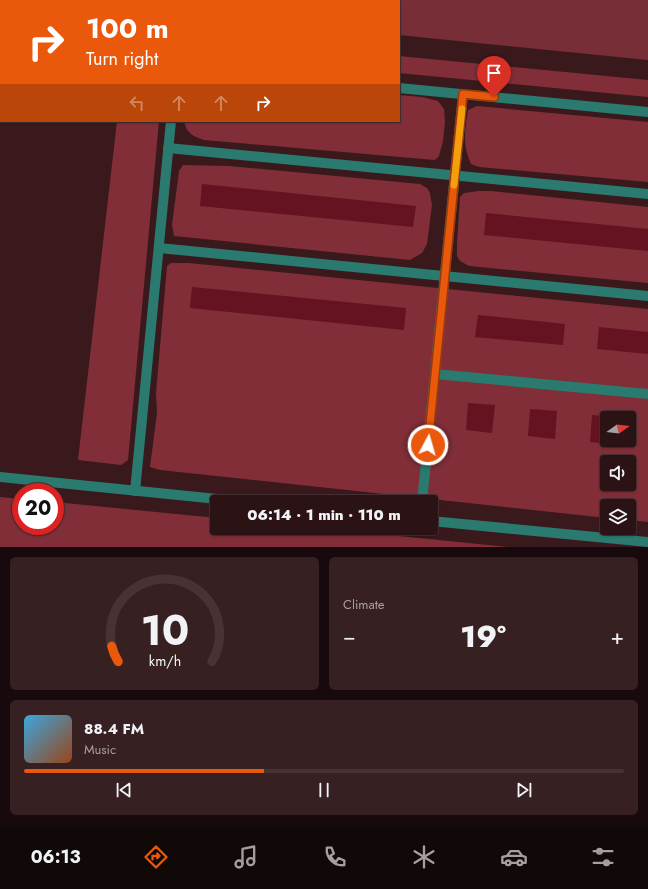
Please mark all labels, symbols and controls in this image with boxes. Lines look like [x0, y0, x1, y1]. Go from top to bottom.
text: 100 m [86, 8, 169, 49]
icon: right [20, 16, 72, 68]
text: Turn right [86, 46, 158, 72]
pin [477, 56, 511, 97]
icon: arrive [483, 62, 505, 84]
icon: left [126, 92, 148, 114]
icon: ahead [168, 92, 190, 114]
icon: ahead [210, 92, 232, 114]
icon: right [252, 92, 274, 114]
north arrow [600, 411, 636, 447]
map controls [600, 411, 636, 535]
position arrow [407, 424, 449, 466]
button: sound [600, 455, 636, 491]
speed limit sign: 20 [12, 483, 64, 535]
button: layers [600, 499, 636, 535]
text: 06:14 · 1 min · 110 m [247, 504, 401, 526]
text: Climate [343, 595, 384, 614]
text: 10 [140, 599, 189, 660]
text: 19° [460, 615, 506, 658]
text: − [343, 620, 356, 652]
text: + [610, 620, 624, 652]
text: km/h [148, 650, 181, 670]
text: 88.4 FM [84, 718, 144, 740]
text: Music [84, 740, 116, 759]
icon: previous [113, 779, 135, 801]
icon: pause [313, 779, 335, 801]
icon: next [513, 779, 535, 801]
icon: directions [142, 843, 170, 871]
icon: music [232, 843, 260, 871]
icon: phone [321, 843, 349, 871]
icon: climate [410, 843, 438, 871]
icon: car [500, 843, 528, 871]
icon: filters [589, 843, 617, 871]
text: 06:13 [31, 844, 81, 870]

